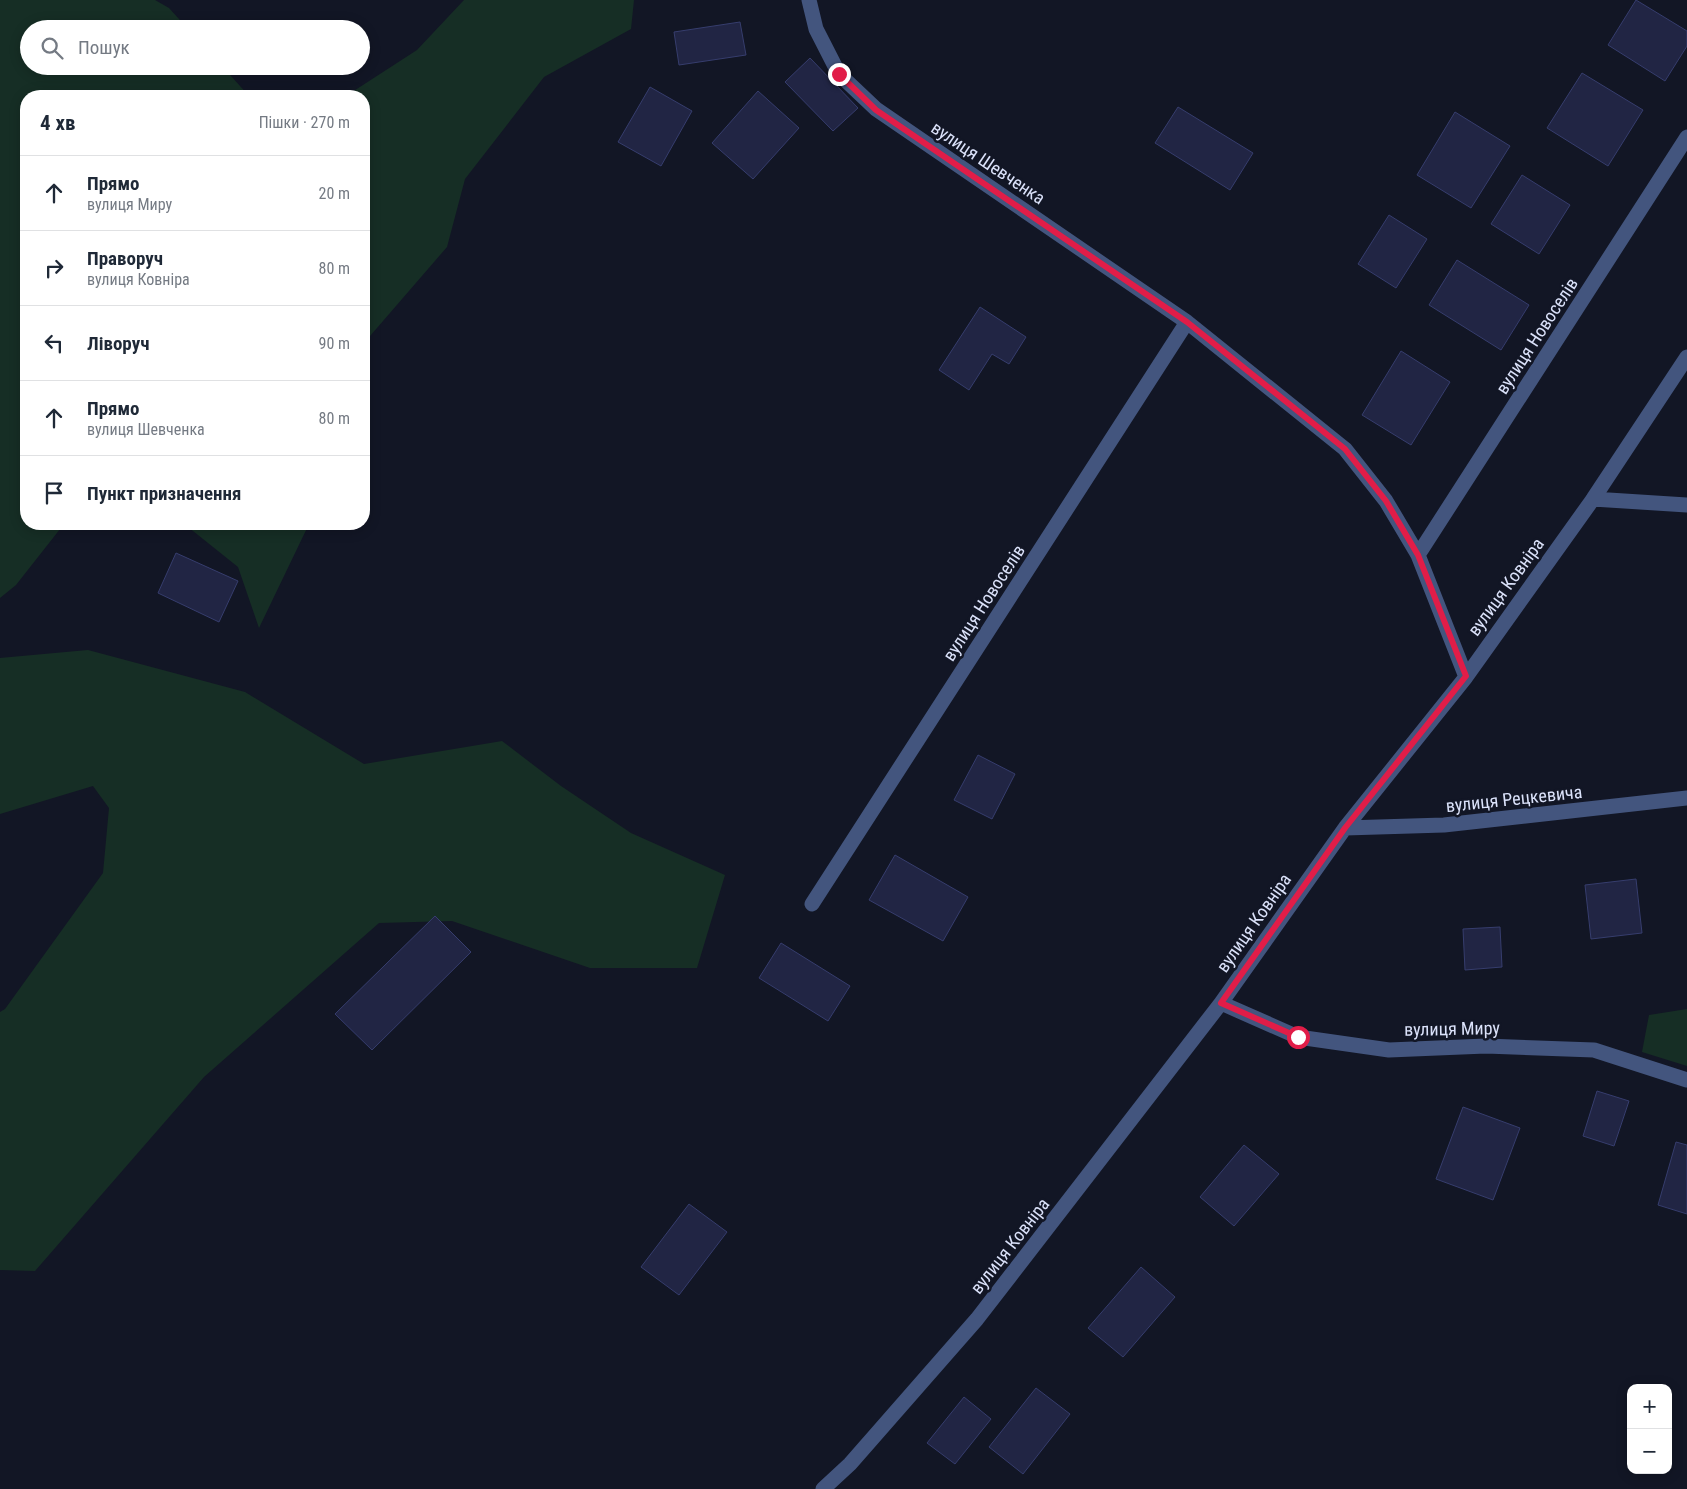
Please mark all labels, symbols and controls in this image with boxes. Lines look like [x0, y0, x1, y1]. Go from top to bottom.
search box [20, 20, 370, 75]
icon: search [38, 34, 66, 62]
text: Пошук [78, 36, 130, 59]
route end [828, 63, 851, 86]
text: 4 хв [40, 111, 75, 135]
text: Пішки · 270 m [259, 113, 350, 132]
street label: вулиця Шевченка [927, 117, 1049, 208]
text: Прямо [87, 172, 140, 195]
icon: ahead [40, 179, 68, 207]
text: 20 m [318, 184, 350, 203]
text: вулиця Миру [87, 195, 172, 214]
text: Праворуч [87, 247, 163, 270]
icon: right [40, 254, 68, 282]
text: 80 m [318, 259, 350, 278]
text: вулиця Ковніра [87, 270, 190, 289]
street label: вулиця Новоселів [1491, 274, 1582, 398]
icon: left [40, 329, 68, 357]
text: Ліворуч [87, 332, 149, 355]
text: 90 m [318, 334, 350, 353]
text: Прямо [87, 397, 140, 420]
icon: ahead [40, 404, 68, 432]
text: 80 m [318, 409, 350, 428]
text: вулиця Шевченка [87, 420, 205, 439]
icon: arrive [40, 479, 68, 507]
text: Пункт призначення [87, 482, 241, 505]
street label: вулиця Ковніра [1463, 534, 1548, 640]
street label: вулиця Новоселів [938, 541, 1029, 665]
street label: вулиця Рецкевича [1445, 781, 1583, 816]
street label: вулиця Ковніра [1212, 869, 1295, 976]
street label: вулиця Миру [1404, 1017, 1501, 1040]
route start [1287, 1026, 1310, 1049]
street label: вулиця Ковніра [966, 1194, 1053, 1298]
map controls [1627, 1384, 1672, 1474]
button: + [1627, 1384, 1672, 1429]
button: − [1627, 1429, 1672, 1474]

